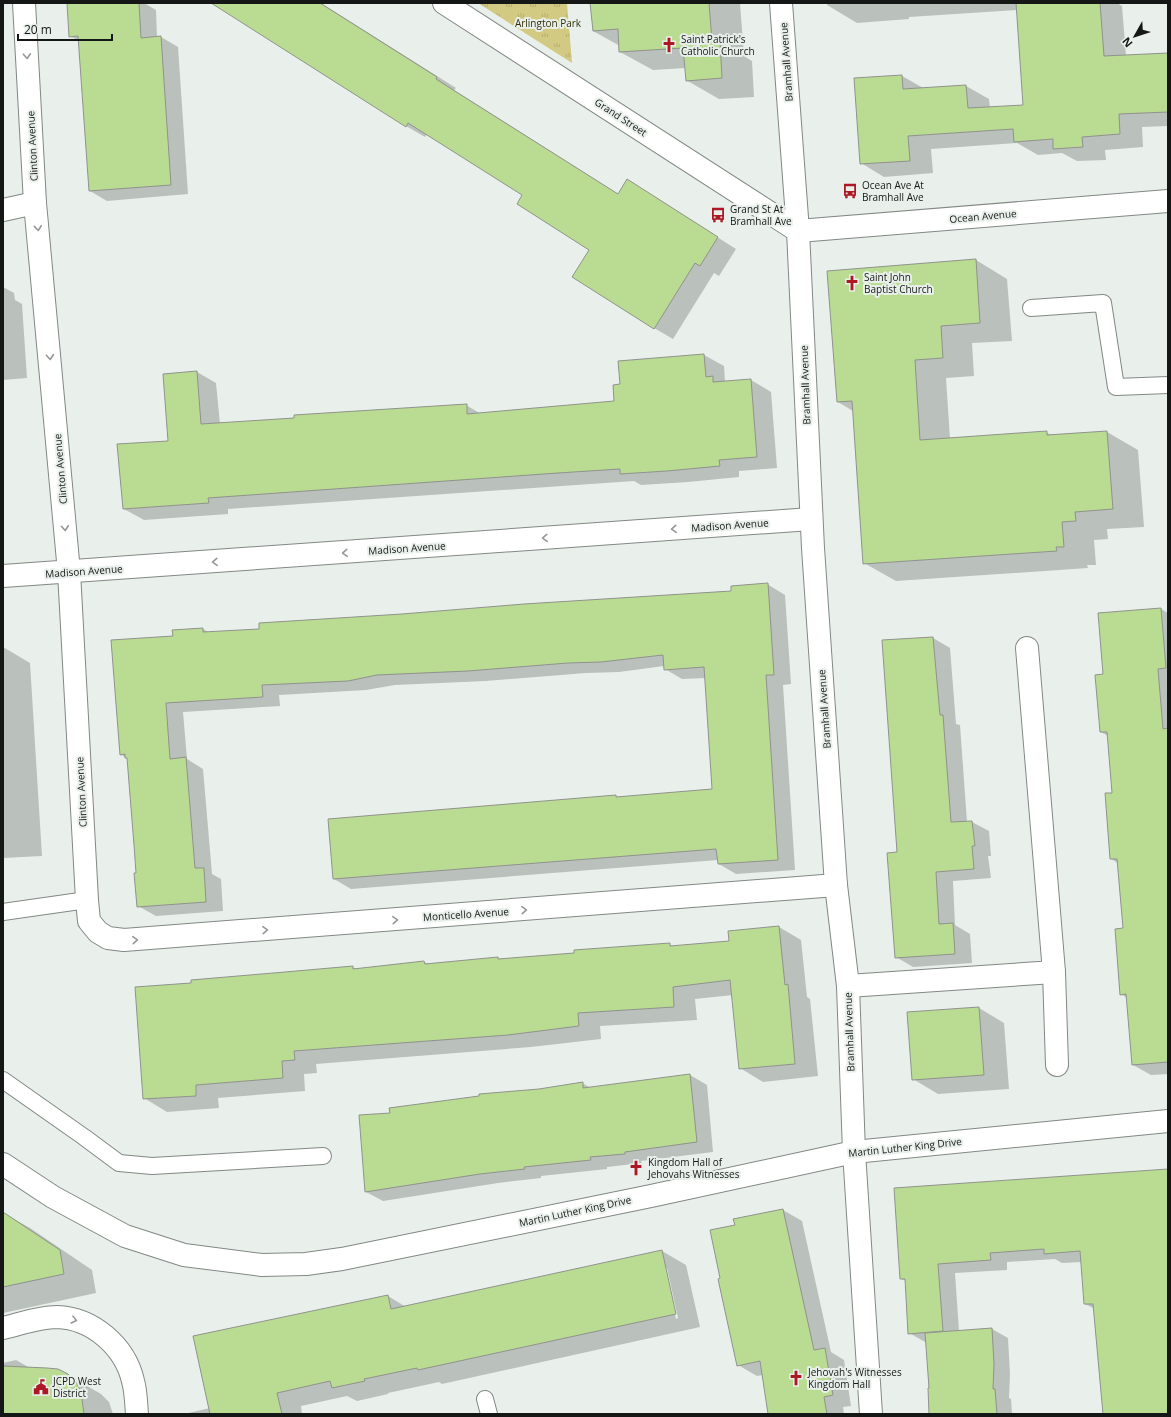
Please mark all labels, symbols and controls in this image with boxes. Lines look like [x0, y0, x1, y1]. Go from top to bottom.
scale bar [18, 16, 112, 42]
park label: Arlington Park [515, 16, 582, 30]
north arrow [1115, 16, 1155, 56]
text: 20 m [24, 21, 52, 38]
street label: Bramhall Avenue [776, 21, 796, 102]
place label: Saint Patrick's Catholic Church [681, 32, 755, 58]
text: N [1118, 34, 1135, 51]
church icon: Saint Patrick's Catholic Church [660, 36, 678, 54]
one-way arrow [23, 53, 31, 59]
street label: Grand Street [592, 95, 650, 139]
street label: Clinton Avenue [23, 110, 41, 182]
place label: Ocean Ave At Bramhall Ave [862, 178, 924, 204]
bus stop icon: Ocean Ave At Bramhall Ave [841, 182, 859, 200]
place label: Grand St At Bramhall Ave [730, 202, 792, 228]
bus stop icon: Grand St At Bramhall Ave [709, 206, 727, 224]
street label: Ocean Avenue [949, 206, 1018, 226]
one-way arrow [33, 225, 42, 231]
place label: Saint John Baptist Church [864, 270, 933, 296]
church icon: Saint John Baptist Church [843, 274, 861, 292]
street label: Bramhall Avenue [797, 345, 813, 425]
one-way arrow [45, 354, 54, 360]
street label: Clinton Avenue [50, 433, 70, 505]
street label: Madison Avenue [691, 515, 770, 535]
one-way arrow [61, 525, 70, 531]
one-way arrow [671, 525, 677, 534]
one-way arrow [542, 534, 548, 543]
street label: Madison Avenue [368, 538, 447, 558]
one-way arrow [342, 548, 348, 557]
one-way arrow [212, 557, 218, 566]
street label: Madison Avenue [45, 561, 124, 581]
street label: Bramhall Avenue [814, 668, 834, 749]
street label: Clinton Avenue [72, 756, 90, 828]
street label: Monticello Avenue [423, 904, 510, 924]
one-way arrow [521, 905, 527, 914]
one-way arrow [392, 915, 398, 924]
one-way arrow [262, 925, 268, 934]
one-way arrow [132, 935, 138, 944]
street label: Bramhall Avenue [841, 992, 857, 1072]
street label: Martin Luther King Drive [848, 1134, 963, 1160]
place label: Kingdom Hall of Jehovahs Witnesses [647, 1155, 740, 1181]
church icon: Kingdom Hall of Jehovahs Witnesses [627, 1159, 645, 1177]
street label: Martin Luther King Drive [518, 1192, 633, 1230]
one-way arrow [71, 1315, 78, 1324]
place label: Jehovah's Witnesses Kingdom Hall [807, 1365, 902, 1391]
church icon: Jehovah's Witnesses Kingdom Hall [787, 1369, 805, 1387]
place label: JCPD West District [52, 1374, 101, 1400]
public building icon: JCPD West District [32, 1378, 50, 1396]

